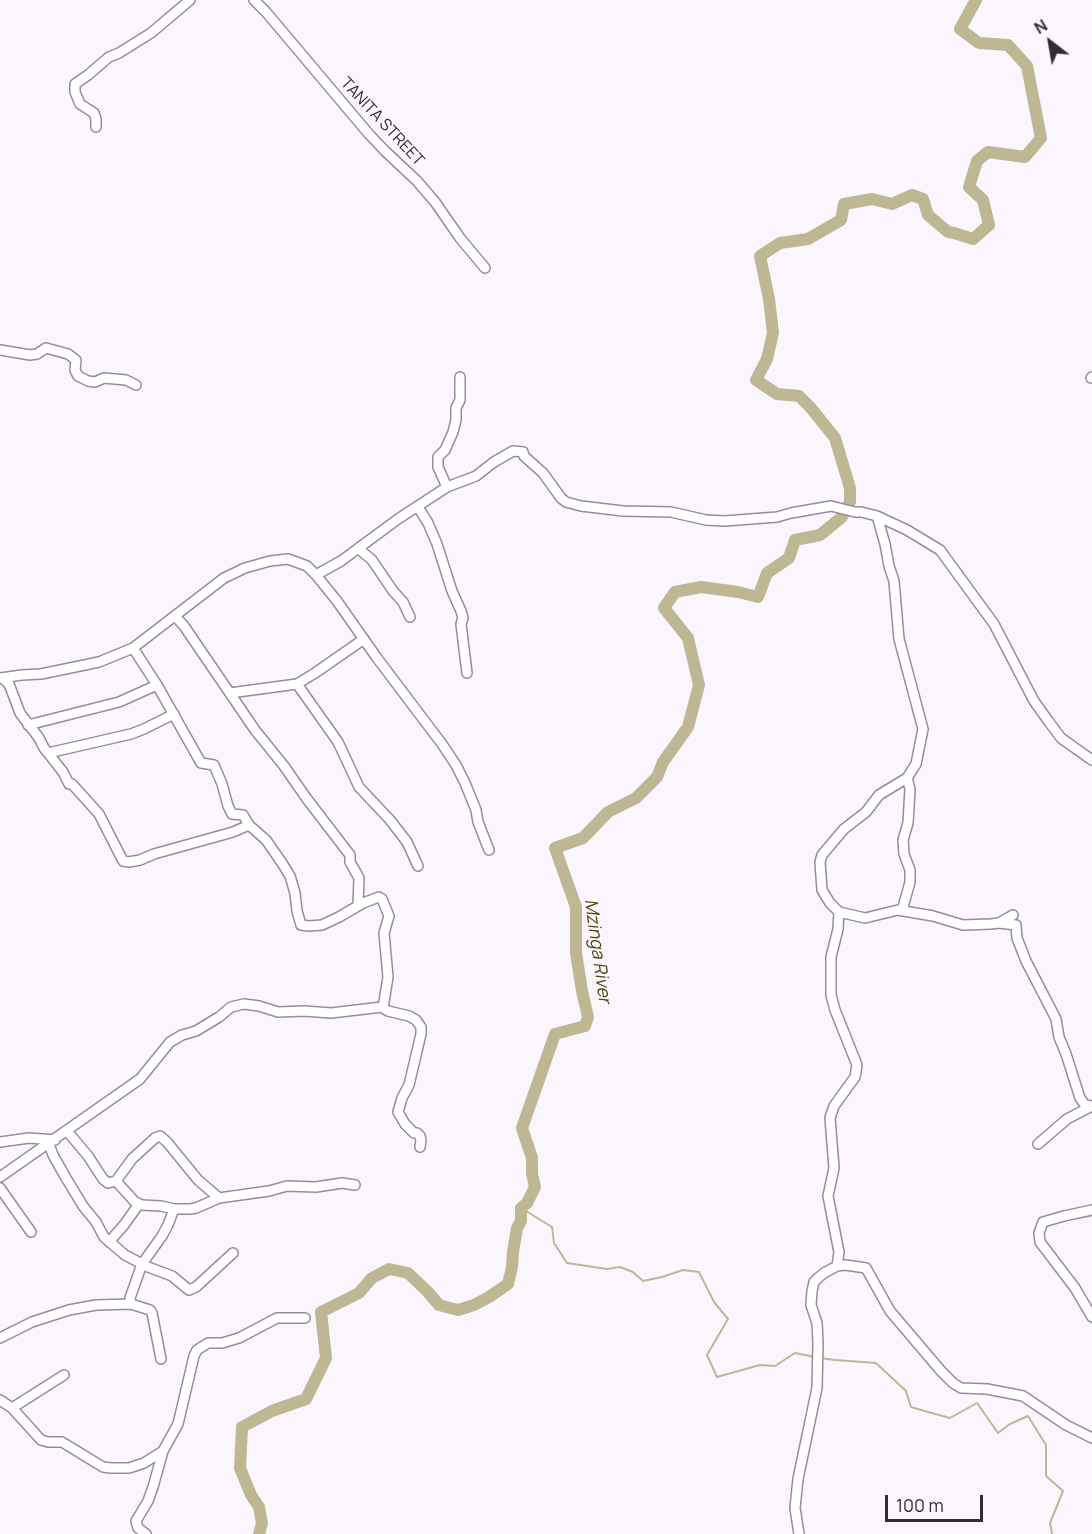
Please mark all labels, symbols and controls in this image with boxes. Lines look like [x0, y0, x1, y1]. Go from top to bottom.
north arrow [1020, 12, 1080, 72]
text: N [1030, 14, 1051, 39]
street label: TANITA STREET [336, 74, 428, 170]
water label: Mzinga River [579, 897, 615, 1005]
scale bar [888, 1483, 986, 1521]
text: 100 m [896, 1493, 944, 1517]

